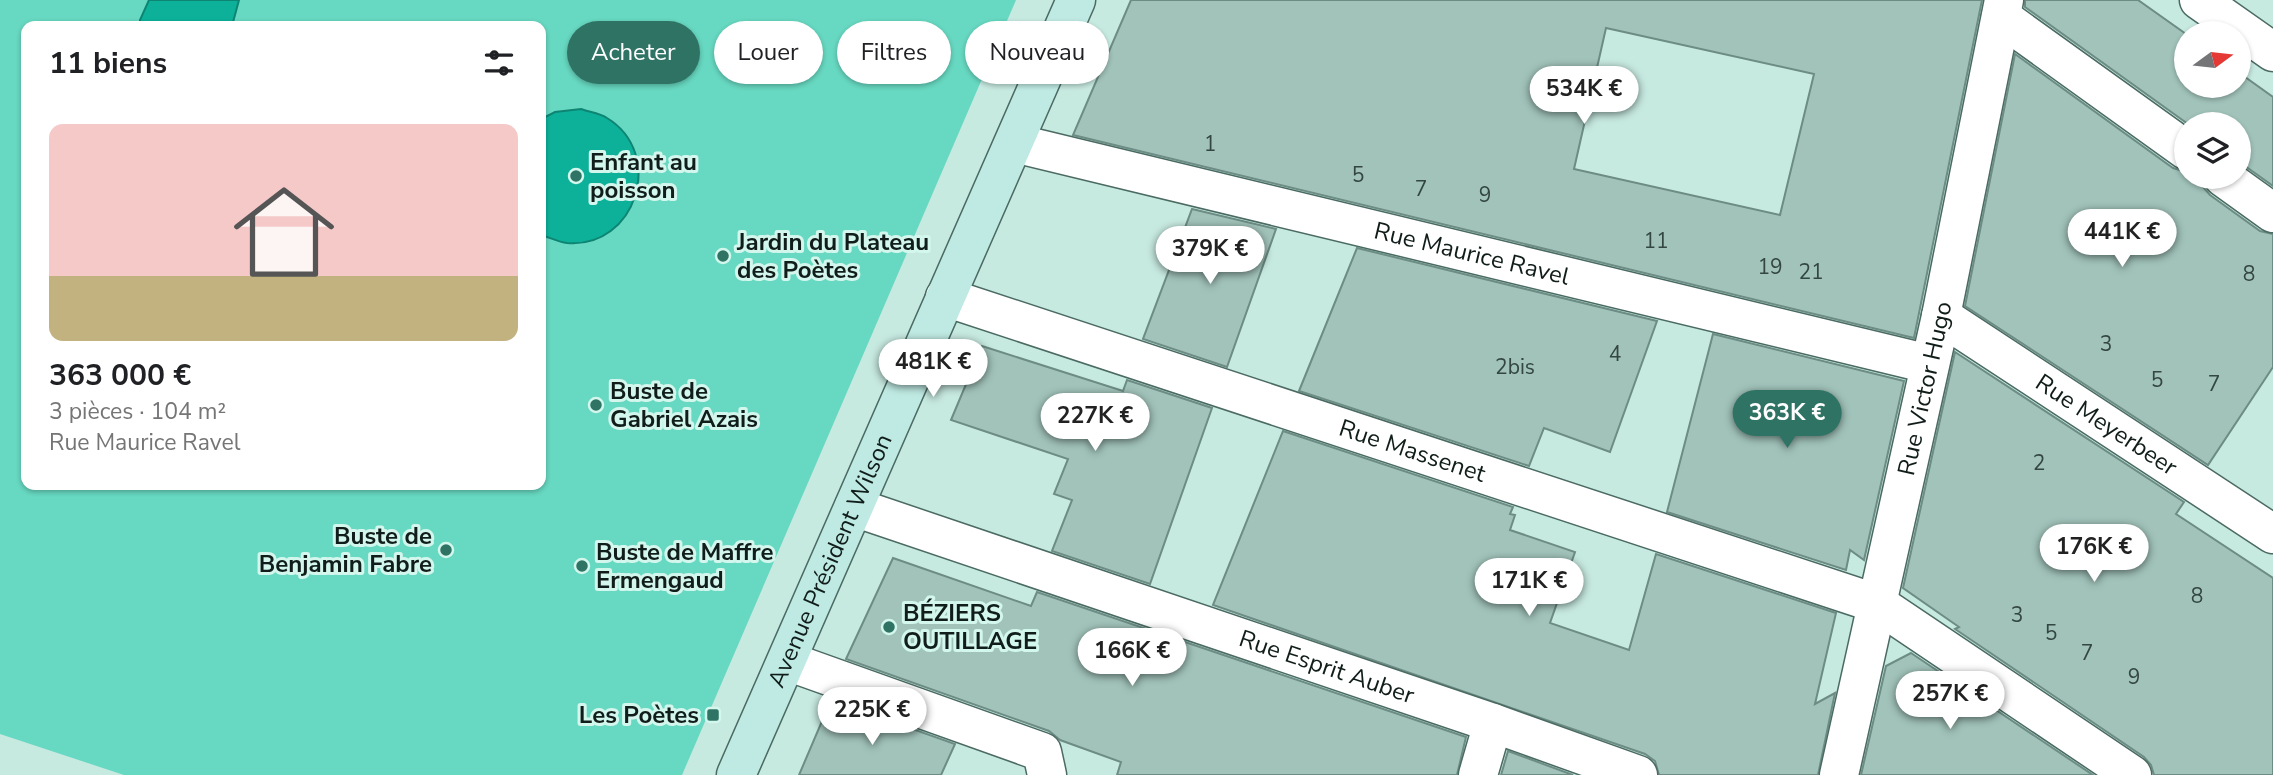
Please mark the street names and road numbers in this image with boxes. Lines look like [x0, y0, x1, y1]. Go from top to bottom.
street label: Rue Maurice Ravel [1371, 215, 1573, 293]
street label: Rue Victor Hugo [1890, 299, 1960, 478]
street label: Rue Meyerbeer [2029, 366, 2184, 483]
street label: Rue Massenet [1335, 412, 1490, 490]
street label: Avenue Président Wilson [760, 429, 900, 692]
street label: Rue Esprit Auber [1235, 622, 1419, 711]

